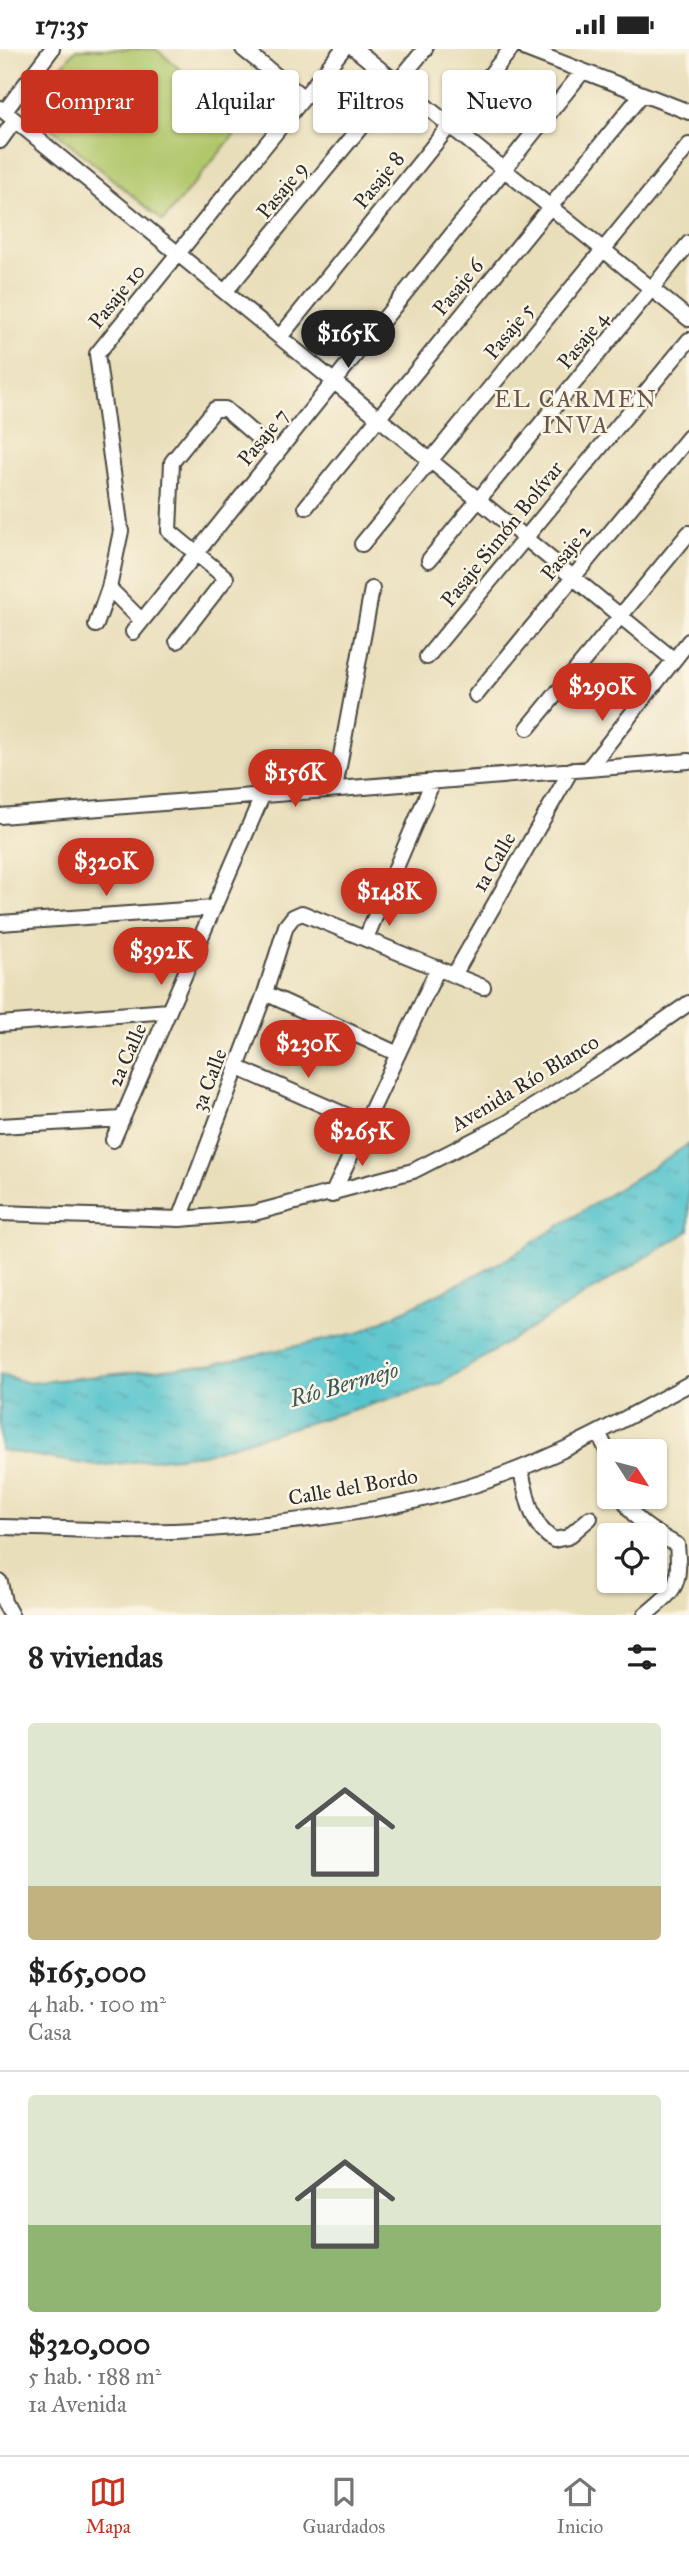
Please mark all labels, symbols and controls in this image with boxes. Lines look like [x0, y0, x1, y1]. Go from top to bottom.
text: 17:35 [35, 9, 88, 41]
chip: Comprar [21, 70, 158, 133]
chip: Alquilar [172, 70, 299, 133]
chip: Filtros [313, 70, 428, 133]
chip: Nuevo [442, 70, 556, 133]
street label: Pasaje 8 [348, 146, 410, 214]
street label: Pasaje 9 [251, 156, 313, 224]
street label: Pasaje 6 [427, 252, 490, 321]
street label: Pasaje 10 [83, 258, 151, 334]
street label: Pasaje 5 [478, 297, 540, 365]
street label: Pasaje 4 [552, 305, 615, 374]
pin: $165K [299, 311, 397, 370]
text: $165K [317, 319, 379, 347]
district label: EL CARMEN INVA [494, 385, 658, 439]
street label: Pasaje 7 [232, 403, 294, 471]
street label: Pasaje Simón Bolívar [435, 456, 569, 612]
street label: Pasaje 2 [535, 518, 597, 586]
pin: $290K [553, 663, 651, 723]
text: $290K [568, 672, 636, 700]
pin: $156K [246, 749, 344, 809]
text: $156K [264, 758, 326, 786]
street label: 1a Calle [467, 827, 522, 897]
pin: $320K [57, 839, 155, 898]
text: $320K [74, 847, 138, 875]
pin: $148K [340, 869, 438, 928]
text: $148K [357, 877, 421, 905]
pin: $392K [112, 927, 210, 987]
text: $392K [129, 936, 193, 964]
street label: 2a Calle [102, 1019, 153, 1091]
pin: $230K [259, 1021, 357, 1080]
street label: Avenida Río Blanco [445, 1028, 604, 1138]
text: $230K [276, 1029, 340, 1057]
street label: 3a Calle [185, 1045, 233, 1115]
pin: $265K [313, 1109, 411, 1168]
text: $265K [330, 1117, 394, 1145]
water label: Río Bermejo [285, 1355, 402, 1413]
north arrow [597, 1439, 667, 1509]
map controls [597, 1439, 667, 1593]
street label: Calle del Bordo [286, 1463, 420, 1511]
button: locate [597, 1523, 667, 1593]
icon: filters [623, 1638, 661, 1676]
text: 8 viviendas [28, 1639, 163, 1675]
icon: home [282, 1769, 408, 1895]
text: $165,000 [28, 1954, 146, 1990]
text: 4 hab. · 100 m² [28, 1990, 166, 2018]
text: Casa [28, 2018, 72, 2046]
icon: home [282, 2141, 408, 2267]
text: $320,000 [28, 2326, 150, 2362]
text: 5 hab. · 188 m² [28, 2362, 162, 2390]
text: 1a Avenida [28, 2390, 127, 2418]
tab: Mapa [86, 2473, 131, 2538]
tab: Guardados [302, 2473, 385, 2538]
tab: Inicio [557, 2473, 603, 2538]

